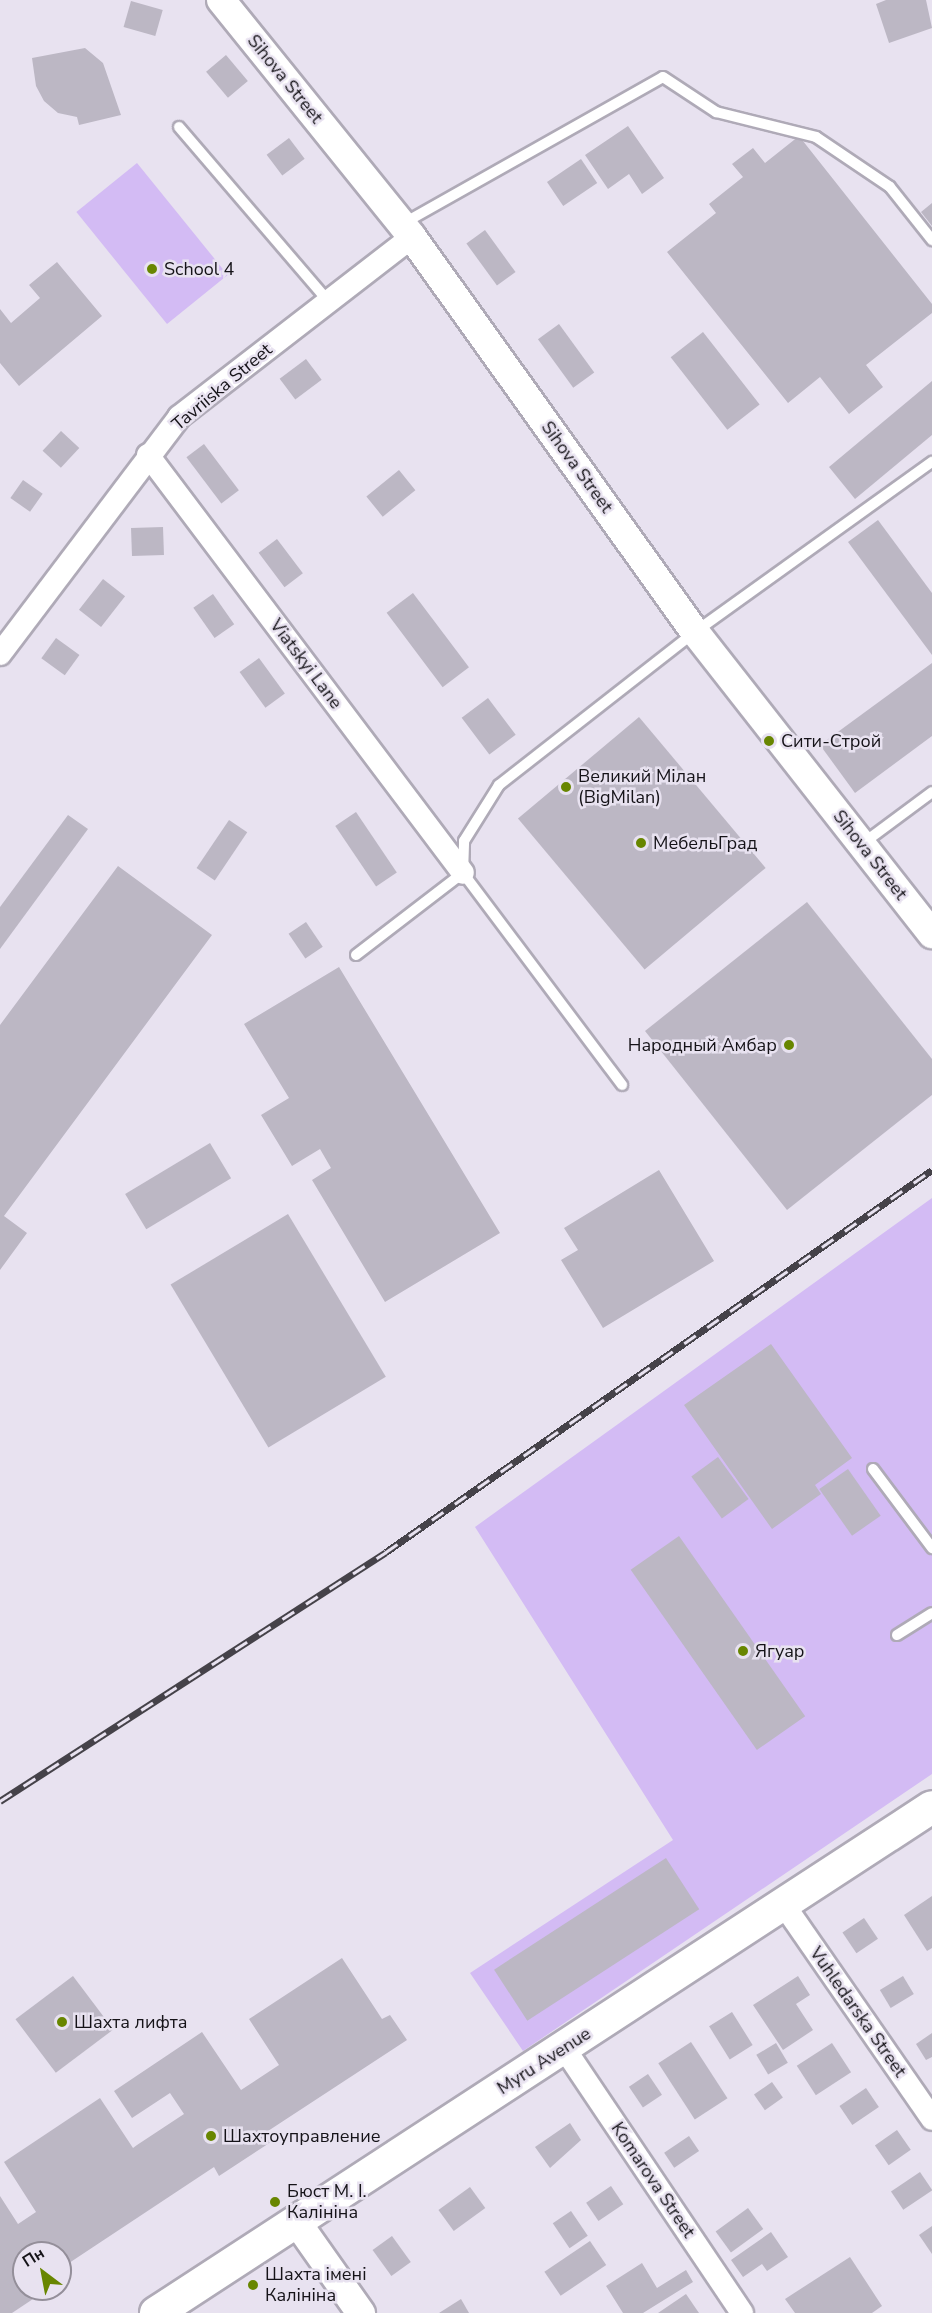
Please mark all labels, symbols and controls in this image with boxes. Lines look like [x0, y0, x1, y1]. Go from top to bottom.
street label: Sihova Street [243, 30, 327, 128]
place label: School 4 [164, 258, 234, 280]
marker: School 4 [145, 262, 159, 276]
street label: Tavriiska Street [168, 339, 276, 435]
street label: Sihova Street [537, 417, 617, 517]
street label: Viatskyi Lane [265, 615, 347, 713]
place label: Сити-Строй [781, 730, 881, 752]
marker: Сити-Строй [762, 734, 776, 748]
place label: Великий Мілан (BigMilan) [578, 766, 706, 808]
marker: Великий Мілан (BigMilan) [559, 780, 573, 794]
street label: Sihova Street [828, 806, 912, 904]
place label: МебельГрад [653, 832, 757, 854]
marker: МебельГрад [634, 836, 648, 850]
place label: Народный Амбар [628, 1034, 777, 1056]
marker: Народный Амбар [782, 1038, 796, 1052]
place label: Ягуар [755, 1640, 805, 1662]
marker: Ягуар [736, 1644, 750, 1658]
street label: Vuhledarska Street [805, 1943, 911, 2081]
place label: Шахта лифта [74, 2011, 187, 2033]
marker: Шахта лифта [55, 2015, 69, 2029]
street label: Myru Avenue [493, 2023, 595, 2099]
street label: Komarova Street [606, 2118, 700, 2242]
place label: Шахтоуправление [223, 2125, 380, 2147]
marker: Шахтоуправление [204, 2129, 218, 2143]
place label: Бюст М. І. Калініна [287, 2181, 367, 2224]
marker: Бюст М. І. Калініна [268, 2195, 282, 2209]
north arrow [12, 2241, 72, 2301]
text: Пн [18, 2242, 49, 2273]
place label: Шахта імені Калініна [265, 2264, 367, 2306]
marker: Шахта імені Калініна [246, 2278, 260, 2292]

